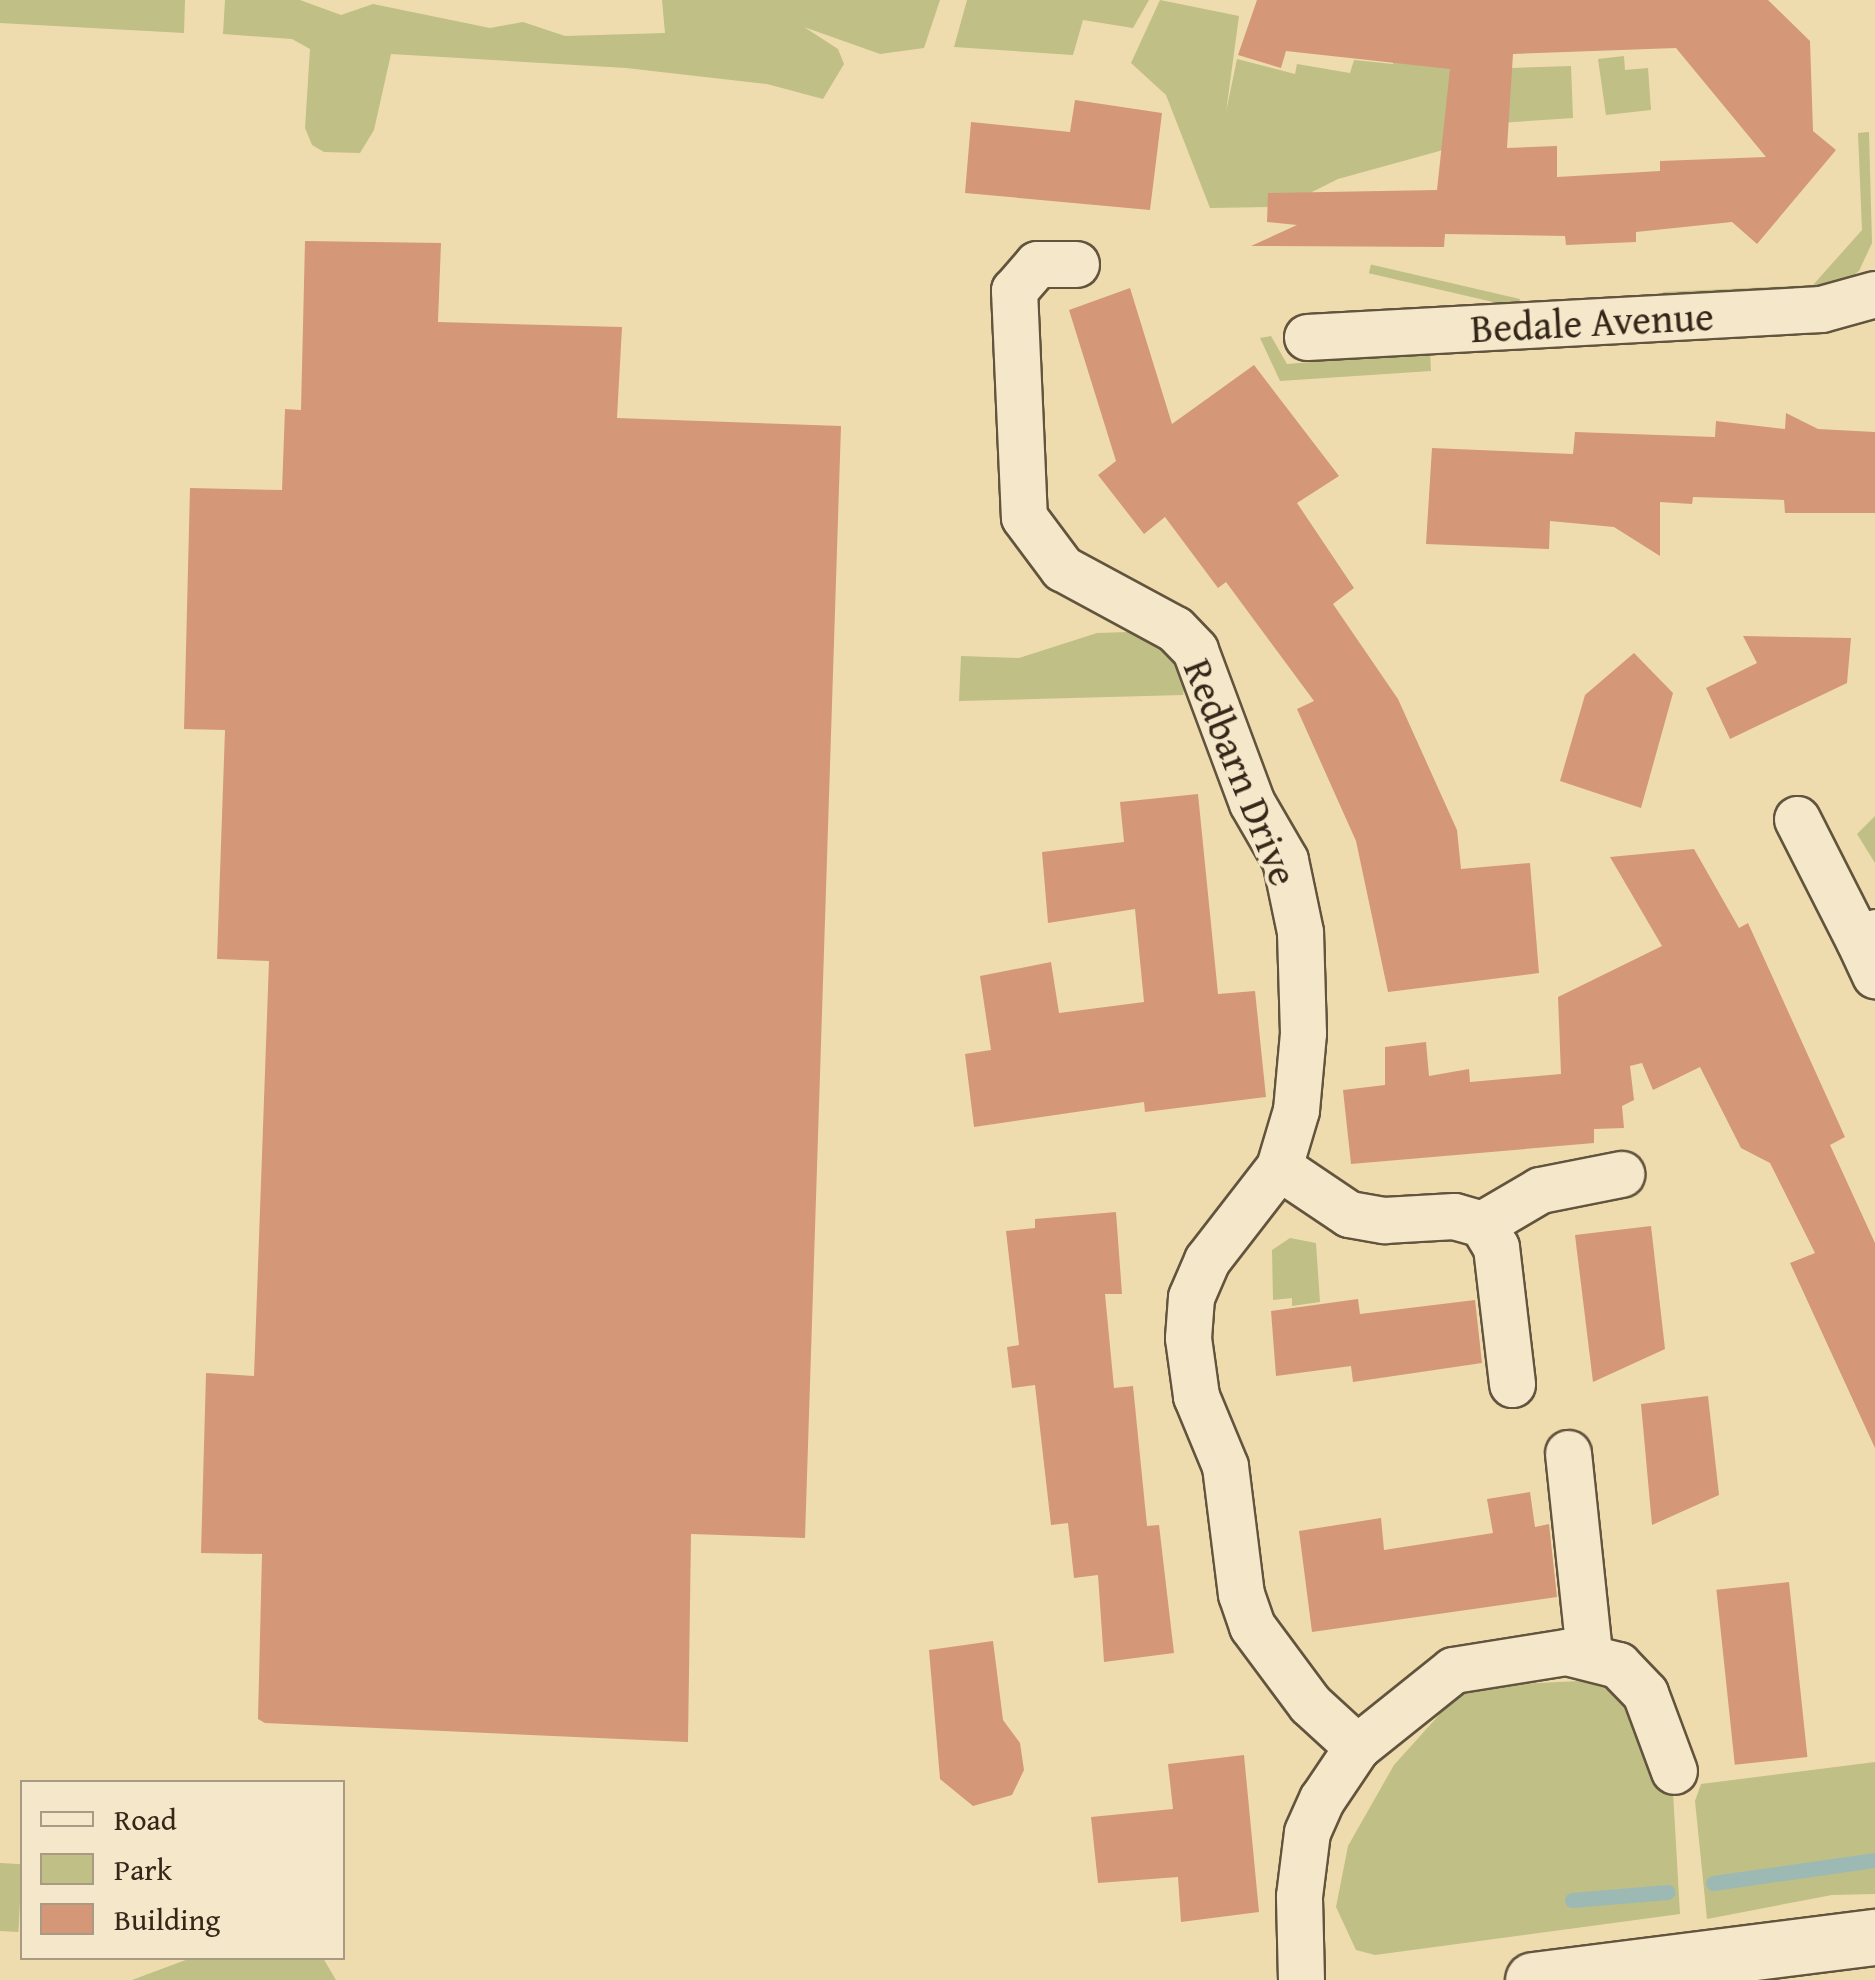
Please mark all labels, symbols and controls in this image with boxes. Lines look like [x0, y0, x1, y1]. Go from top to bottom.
street label: Bedale Avenue [1469, 292, 1715, 352]
street label: Redbarn Drive [1174, 652, 1308, 892]
legend [20, 1780, 345, 1960]
text: Road [114, 1797, 177, 1841]
text: Park [114, 1847, 172, 1891]
text: Building [114, 1897, 220, 1941]

